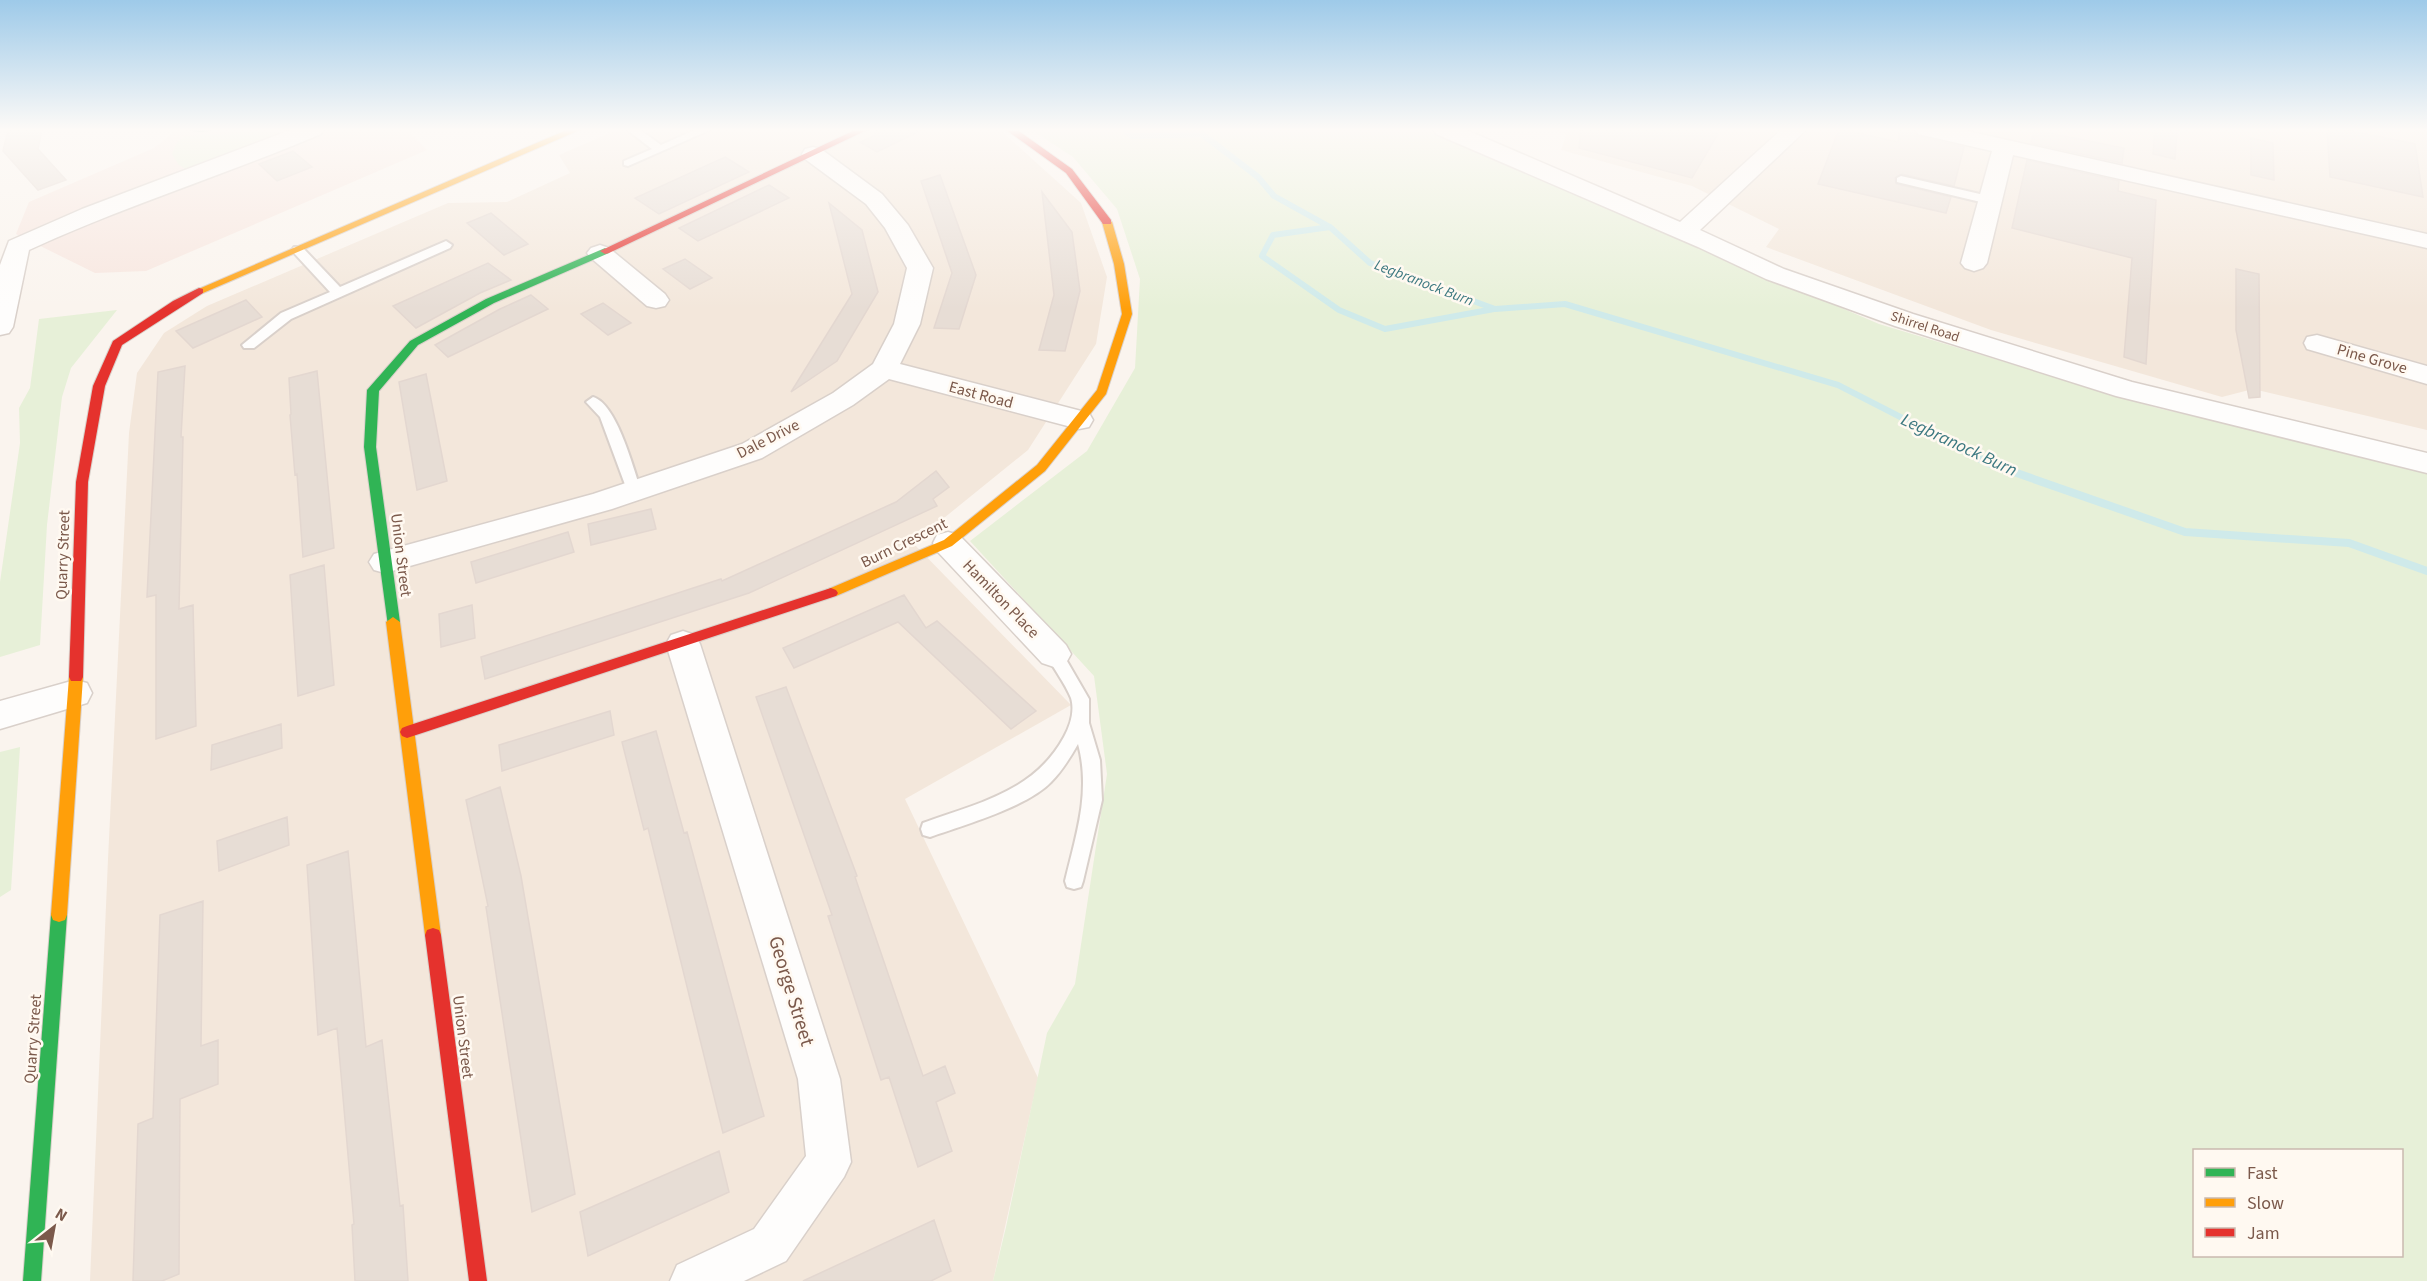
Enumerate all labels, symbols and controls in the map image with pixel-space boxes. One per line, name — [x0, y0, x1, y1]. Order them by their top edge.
water label: Legbranock Burn — [1371, 254, 1477, 312]
street label: Shirrel Road — [1888, 306, 1962, 348]
street label: Pine Grove — [2334, 338, 2410, 380]
street label: East Road — [946, 376, 1016, 414]
water label: Legbranock Burn — [1897, 407, 2021, 483]
street label: Dale Drive — [733, 414, 803, 464]
street label: Quarry Street — [50, 509, 76, 600]
street label: Union Street — [385, 512, 417, 598]
street label: Burn Crescent — [857, 512, 952, 573]
street label: Hamilton Place — [958, 555, 1044, 643]
street label: George Street — [761, 933, 821, 1050]
street label: Quarry Street — [19, 993, 47, 1084]
street label: Union Street — [447, 994, 479, 1080]
legend — [2193, 1149, 2403, 1257]
text: Fast — [2247, 1161, 2278, 1186]
text: Slow — [2247, 1191, 2284, 1216]
north arrow — [24, 1197, 84, 1257]
text: N — [51, 1203, 71, 1227]
text: Jam — [2247, 1221, 2280, 1246]

